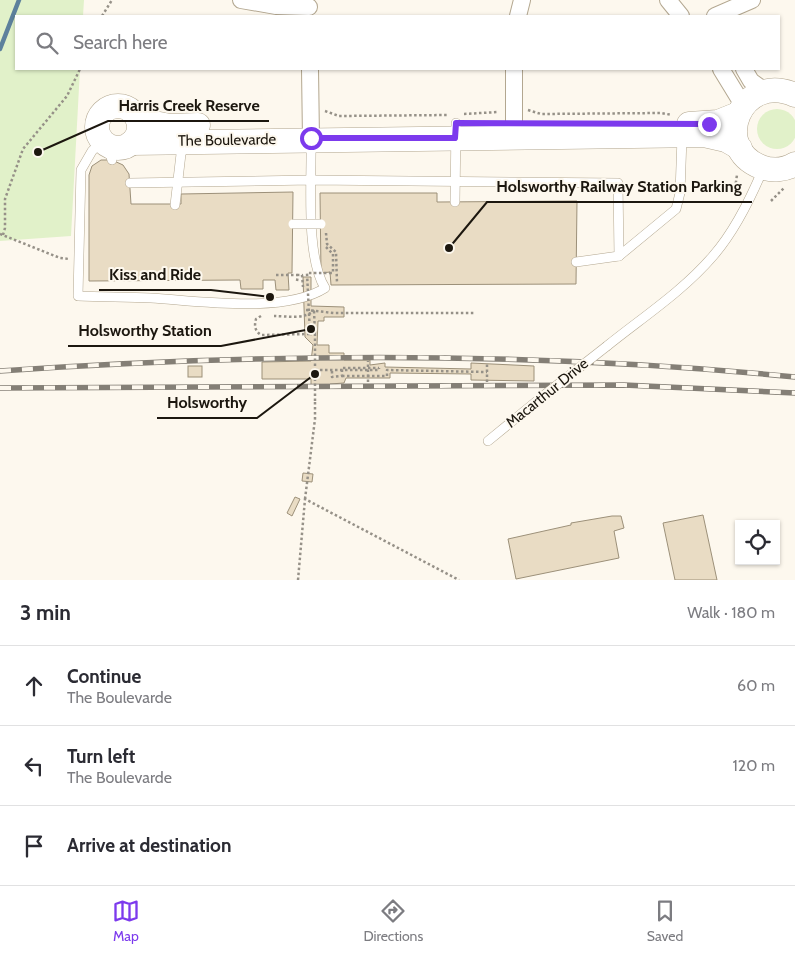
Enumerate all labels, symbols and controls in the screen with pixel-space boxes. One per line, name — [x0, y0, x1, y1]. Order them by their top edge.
search box — [15, 15, 780, 70]
icon: search — [33, 29, 61, 57]
text: Search here — [73, 31, 167, 54]
callout: Harris Creek Reserve — [108, 90, 269, 121]
text: Harris Creek Reserve — [118, 96, 260, 115]
route end — [698, 113, 721, 136]
route start — [300, 127, 323, 150]
street label: The Boulevarde — [178, 130, 277, 150]
callout: Holsworthy Railway Station Parking — [487, 171, 752, 202]
text: Holsworthy Railway Station Parking — [496, 177, 742, 196]
callout: Kiss and Ride — [99, 259, 211, 290]
text: Kiss and Ride — [109, 265, 201, 284]
callout: Holsworthy Station — [68, 315, 221, 346]
text: Holsworthy Station — [78, 321, 212, 340]
street label: Macarthur Drive — [502, 354, 592, 432]
callout: Holsworthy — [157, 387, 257, 418]
text: Holsworthy — [167, 393, 247, 412]
map controls — [735, 520, 780, 565]
button: locate — [735, 520, 780, 565]
text: 3 min — [20, 600, 71, 625]
text: Walk · 180 m — [687, 603, 775, 622]
text: Continue — [67, 665, 141, 688]
icon: ahead — [20, 672, 48, 700]
text: 60 m — [737, 676, 775, 695]
text: The Boulevarde — [67, 688, 172, 707]
text: Turn left — [67, 745, 135, 768]
icon: left — [20, 752, 48, 780]
text: 120 m — [733, 756, 775, 775]
text: The Boulevarde — [67, 768, 172, 787]
icon: arrive — [20, 832, 48, 860]
text: Arrive at destination — [67, 834, 231, 857]
tab: Map — [112, 897, 140, 945]
tab: Directions — [363, 897, 423, 945]
tab: Saved — [647, 897, 683, 945]

